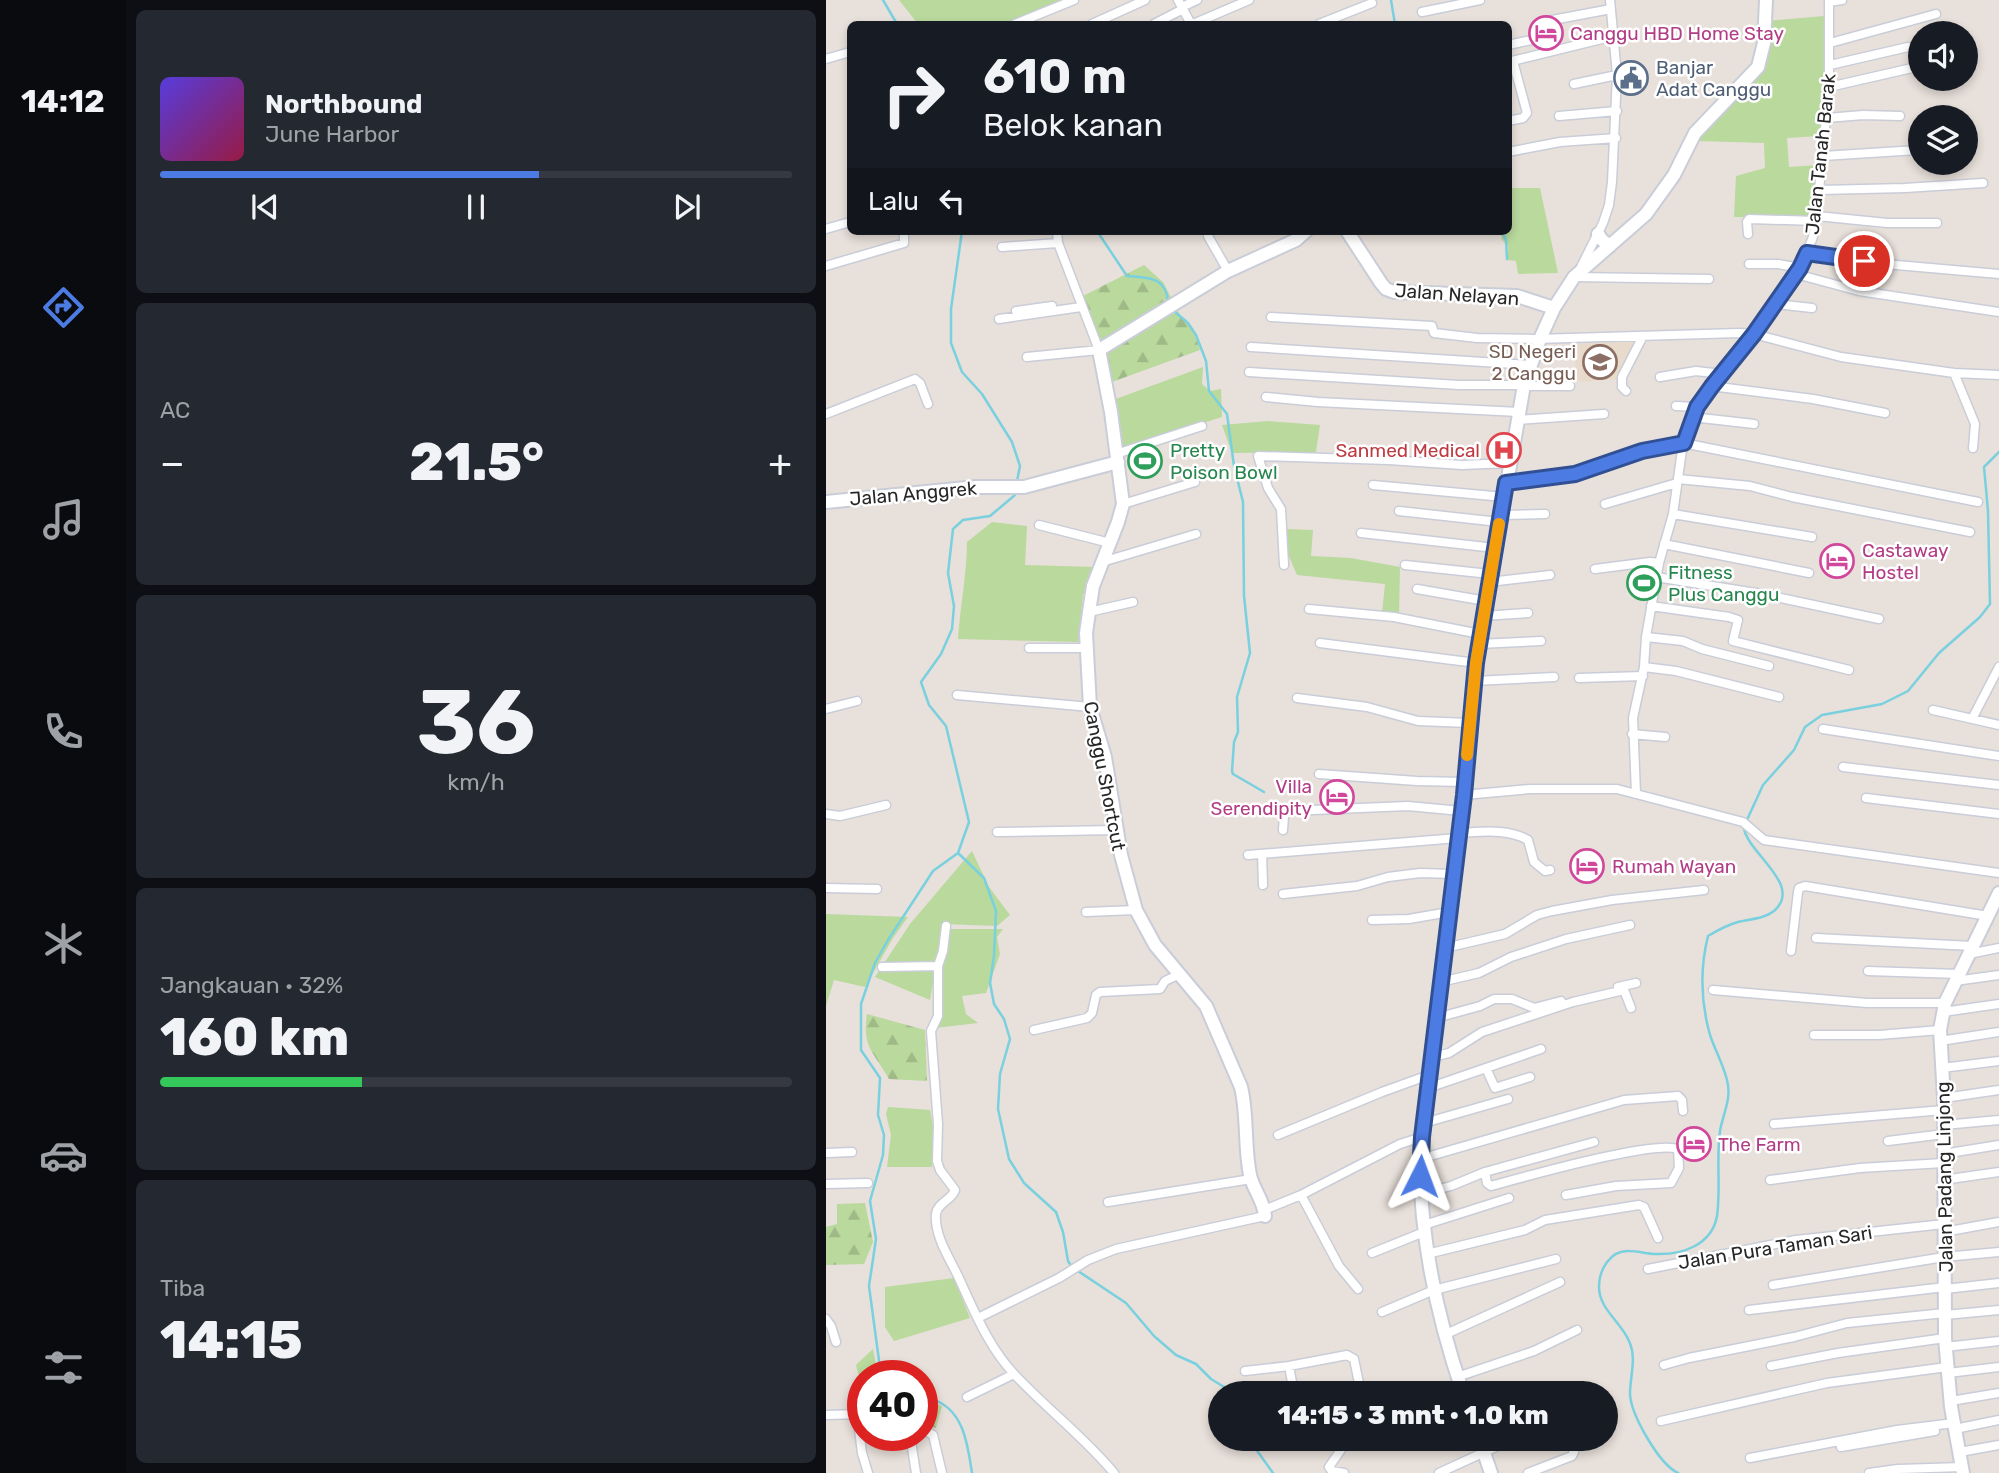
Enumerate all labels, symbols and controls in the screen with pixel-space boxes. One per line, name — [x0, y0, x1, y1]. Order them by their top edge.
hotel icon: Canggu HBD Home Stay — [1527, 14, 1565, 52]
map controls — [1908, 21, 1978, 175]
button: sound — [1908, 21, 1978, 91]
place label: Canggu HBD Home Stay — [1570, 22, 1784, 45]
text: 610 m — [983, 47, 1127, 105]
icon: right — [868, 49, 959, 140]
place label: Banjar Adat Canggu — [1656, 56, 1771, 101]
public building icon: Banjar Adat Canggu — [1612, 59, 1650, 97]
street label: Jalan Tanah Barak — [1801, 72, 1840, 236]
text: 14:12 — [21, 82, 105, 120]
text: Northbound — [265, 89, 423, 120]
button: layers — [1908, 105, 1978, 175]
text: Belok kanan — [983, 106, 1163, 144]
text: June Harbor — [265, 120, 399, 148]
icon: left — [933, 182, 971, 220]
text: Lalu — [868, 186, 919, 217]
icon: previous — [246, 188, 284, 226]
icon: pause — [457, 188, 495, 226]
icon: next — [668, 188, 706, 226]
pin — [1834, 231, 1894, 291]
icon: arrive — [1845, 242, 1883, 280]
street label: Jalan Nelayan — [1394, 279, 1520, 310]
icon: directions — [39, 283, 88, 332]
place label: SD Negeri 2 Canggu — [1489, 340, 1576, 385]
school or university icon: SD Negeri 2 Canggu — [1581, 343, 1619, 381]
text: AC — [160, 396, 190, 424]
text: 21.5° — [409, 431, 544, 493]
hospital icon: Sanmed Medical — [1485, 431, 1523, 469]
place label: Pretty Poison Bowl — [1170, 439, 1278, 484]
place label: Sanmed Medical — [1335, 439, 1480, 462]
text: − — [160, 440, 185, 486]
text: + — [768, 440, 792, 486]
sports icon: Pretty Poison Bowl — [1126, 442, 1164, 480]
street label: Jalan Anggrek — [848, 476, 978, 511]
icon: music — [39, 495, 88, 544]
place label: Castaway Hostel — [1862, 539, 1948, 584]
hotel icon: Castaway Hostel — [1818, 542, 1856, 580]
place label: Fitness Plus Canggu — [1668, 561, 1779, 606]
sports icon: Fitness Plus Canggu — [1625, 564, 1663, 602]
text: 36 — [416, 668, 536, 776]
street label: Canggu Shortcut — [1079, 699, 1130, 853]
icon: phone — [39, 707, 88, 756]
text: km/h — [447, 768, 505, 796]
place label: Villa Serendipity — [1211, 775, 1312, 820]
hotel icon: Villa Serendipity — [1318, 778, 1356, 816]
hotel icon: Rumah Wayan — [1568, 847, 1606, 885]
place label: Rumah Wayan — [1612, 855, 1736, 878]
icon: climate — [39, 919, 88, 968]
text: Jangkauan · 32% — [160, 971, 343, 999]
text: 160 km — [160, 1006, 349, 1068]
street label: Jalan Padang Linjong — [1931, 1081, 1958, 1273]
hotel icon: The Farm — [1675, 1125, 1713, 1163]
icon: car — [39, 1131, 88, 1180]
place label: The Farm — [1718, 1133, 1801, 1156]
position arrow — [1383, 1139, 1457, 1213]
street label: Jalan Pura Taman Sari — [1676, 1221, 1874, 1274]
text: Tiba — [160, 1274, 205, 1302]
text: 14:15 — [160, 1309, 302, 1371]
icon: filters — [39, 1343, 88, 1392]
speed limit sign: 40 — [847, 1360, 938, 1451]
text: 14:15 · 3 mnt · 1.0 km — [1277, 1400, 1549, 1431]

